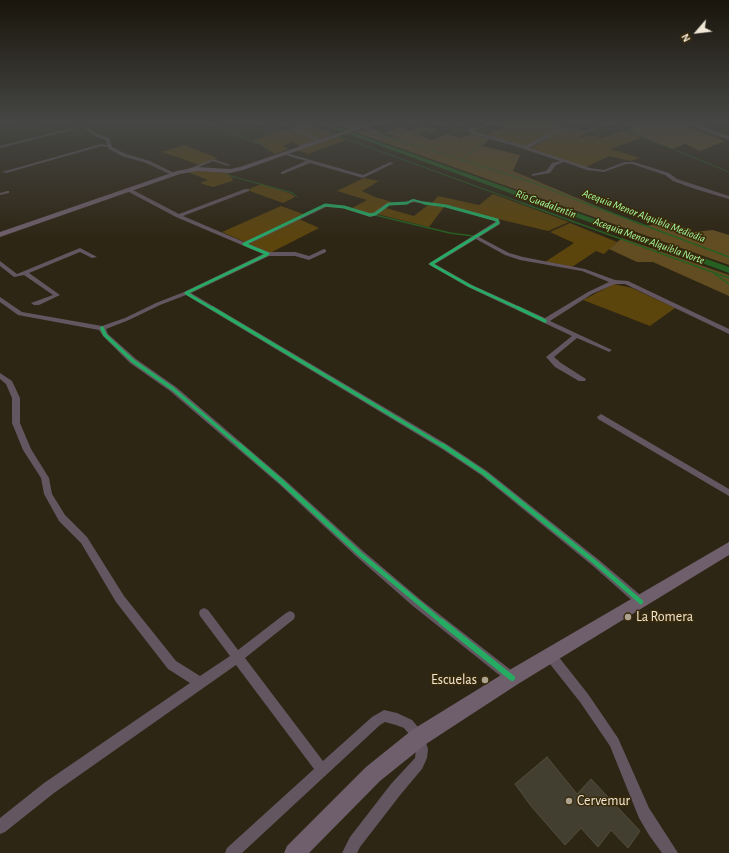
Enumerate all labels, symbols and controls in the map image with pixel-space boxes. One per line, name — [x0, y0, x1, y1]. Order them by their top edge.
north arrow — [677, 12, 717, 52]
text: N — [679, 32, 693, 44]
water label: Acequia Menor Alquibla Mediodía — [581, 186, 707, 246]
water label: Río Guadalentín — [514, 187, 578, 221]
water label: Acequia Menor Alquibla Norte — [592, 215, 706, 267]
place label: La Romera — [636, 609, 693, 625]
marker: La Romera — [623, 612, 633, 622]
place label: Escuelas — [431, 672, 477, 688]
marker: Escuelas — [480, 675, 490, 685]
place label: Cervemur — [577, 793, 630, 809]
marker: Cervemur — [564, 796, 574, 806]

